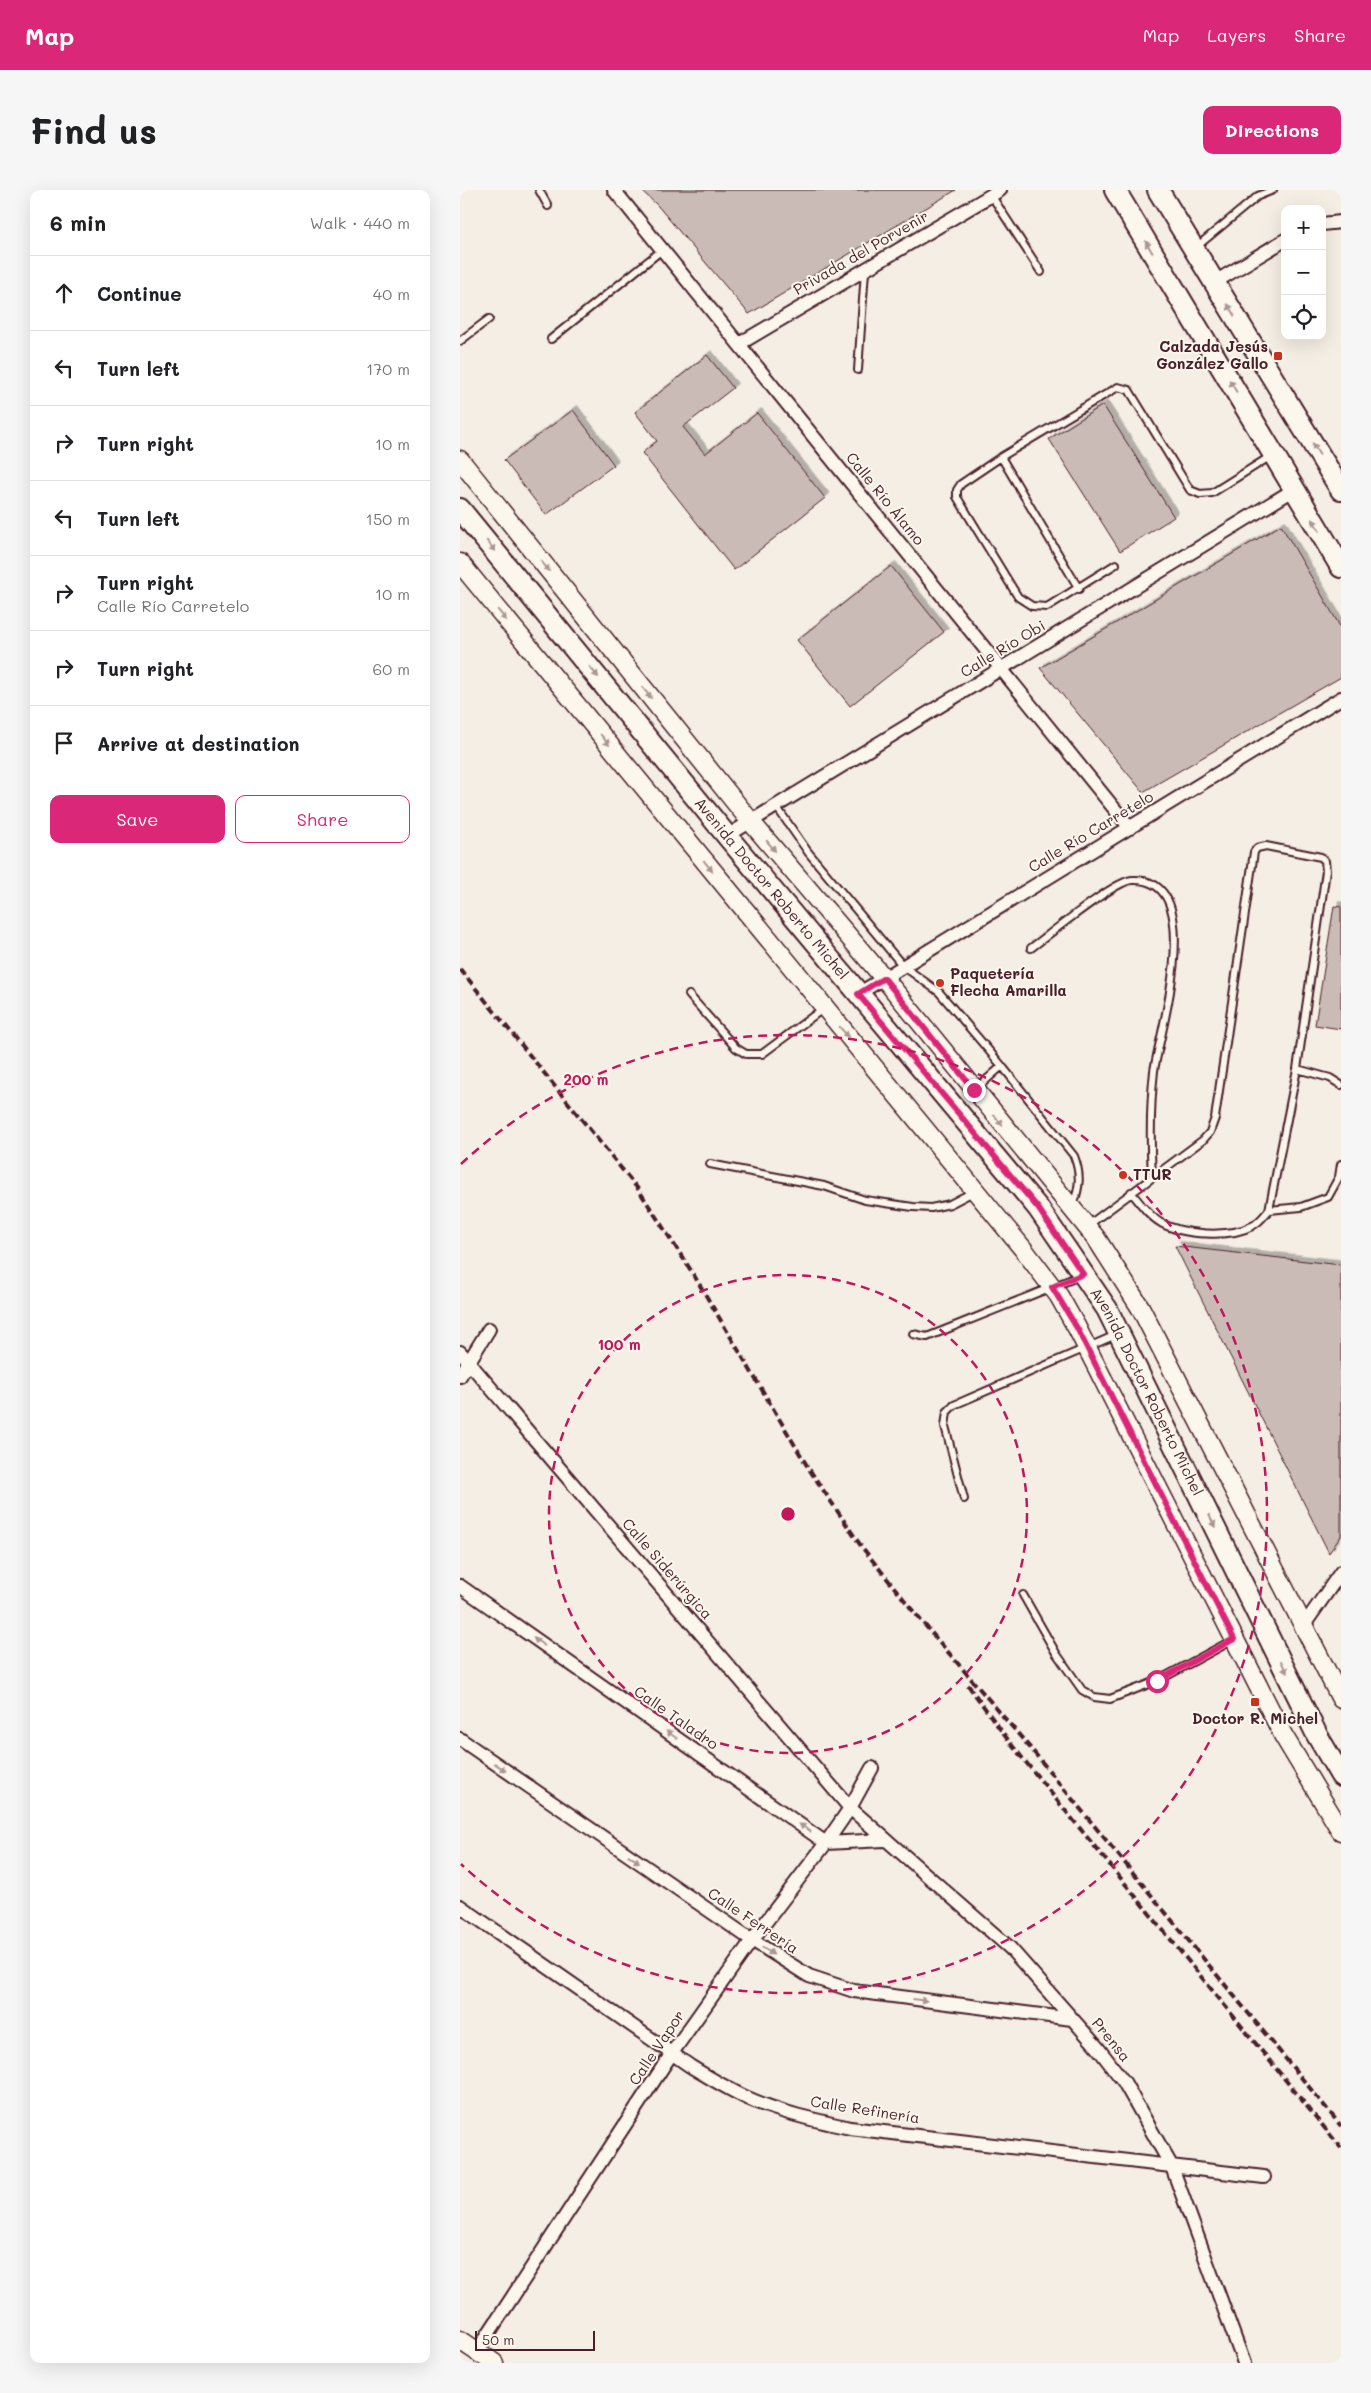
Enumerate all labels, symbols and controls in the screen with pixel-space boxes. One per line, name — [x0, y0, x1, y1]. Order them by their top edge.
text: Map — [25, 20, 74, 51]
text: Map — [1143, 23, 1179, 47]
text: Layers — [1207, 23, 1266, 47]
text: Share — [1294, 23, 1346, 47]
button: Directions — [1203, 106, 1341, 154]
text: Find us — [30, 107, 157, 153]
street label: Privada del Porvenir — [789, 205, 932, 299]
map controls — [1281, 205, 1326, 340]
button: + — [1281, 205, 1326, 250]
text: 6 min — [50, 209, 106, 236]
text: Walk · 440 m — [310, 212, 410, 233]
one-way arrow — [1144, 240, 1153, 253]
button: − — [1281, 250, 1326, 295]
icon: ahead — [50, 279, 78, 307]
text: Continue — [97, 281, 182, 306]
text: 40 m — [373, 283, 410, 304]
button: locate — [1281, 295, 1326, 340]
one-way arrow — [1227, 303, 1236, 316]
place label: Calzada Jesús González Gallo — [1156, 336, 1268, 373]
marker: Calzada Jesús González Gallo — [1272, 350, 1284, 362]
icon: left — [50, 354, 78, 382]
text: Turn left — [97, 356, 180, 381]
text: 170 m — [366, 358, 410, 379]
one-way arrow — [1228, 379, 1237, 392]
icon: right — [50, 429, 78, 457]
text: Turn right — [97, 431, 194, 456]
text: 10 m — [375, 433, 410, 454]
one-way arrow — [1311, 442, 1320, 455]
street label: Calle Río Álamo — [842, 448, 929, 549]
icon: left — [50, 504, 78, 532]
text: Turn left — [97, 506, 180, 531]
text: 150 m — [366, 508, 410, 529]
one-way arrow — [1312, 519, 1321, 532]
one-way arrow — [485, 540, 496, 553]
one-way arrow — [540, 559, 551, 572]
text: Turn right — [97, 570, 194, 595]
icon: right — [50, 579, 78, 607]
text: 10 m — [375, 583, 410, 604]
text: Calle Río Carretelo — [97, 595, 249, 616]
one-way arrow — [496, 608, 508, 620]
street label: Calle Río Obi — [956, 615, 1049, 681]
icon: right — [50, 654, 78, 682]
text: Turn right — [97, 656, 194, 681]
text: 60 m — [373, 658, 410, 679]
one-way arrow — [588, 666, 599, 679]
one-way arrow — [642, 686, 652, 700]
icon: arrive — [50, 729, 78, 757]
text: Arrive at destination — [97, 731, 300, 756]
one-way arrow — [600, 733, 611, 746]
street label: Calle Río Carretelo — [1024, 786, 1157, 876]
street label: Avenida Doctor Roberto Michel — [691, 793, 854, 983]
button: Save — [50, 795, 225, 843]
button: Share — [235, 795, 410, 843]
one-way arrow — [766, 840, 777, 853]
one-way arrow — [703, 859, 714, 872]
place label: Paquetería Flecha Amarilla — [950, 963, 1067, 1000]
marker: Paquetería Flecha Amarilla — [934, 977, 946, 989]
one-way arrow — [839, 1025, 850, 1038]
text: 200 m — [564, 1069, 609, 1089]
route end — [963, 1079, 986, 1102]
one-way arrow — [993, 1113, 1004, 1126]
place label: TTUR — [1133, 1164, 1172, 1184]
marker: TTUR — [1117, 1169, 1129, 1181]
street label: Avenida Doctor Roberto Michel — [1086, 1283, 1208, 1499]
text: 100 m — [597, 1334, 641, 1354]
centre of rings — [779, 1505, 797, 1523]
street label: Calle Siderúrgica — [618, 1513, 717, 1623]
one-way arrow — [1208, 1514, 1216, 1528]
one-way arrow — [533, 1637, 546, 1647]
one-way arrow — [1280, 1660, 1288, 1674]
route start — [1146, 1670, 1169, 1693]
street label: Calle Taladro — [631, 1681, 723, 1754]
marker: Doctor R. Michel — [1249, 1696, 1261, 1708]
place label: Doctor R. Michel — [1192, 1708, 1318, 1728]
one-way arrow — [666, 1730, 679, 1740]
one-way arrow — [493, 1762, 507, 1772]
one-way arrow — [799, 1823, 812, 1833]
one-way arrow — [627, 1854, 641, 1864]
street label: Calle Ferrería — [704, 1882, 803, 1958]
one-way arrow — [761, 1946, 775, 1956]
one-way arrow — [913, 1996, 929, 2004]
street label: Calle Vapor — [624, 2006, 689, 2089]
street label: Prensa — [1088, 2013, 1136, 2065]
street label: Calle Refinería — [809, 2091, 921, 2128]
scale bar — [475, 2328, 595, 2351]
text: 50 m — [482, 2330, 514, 2349]

